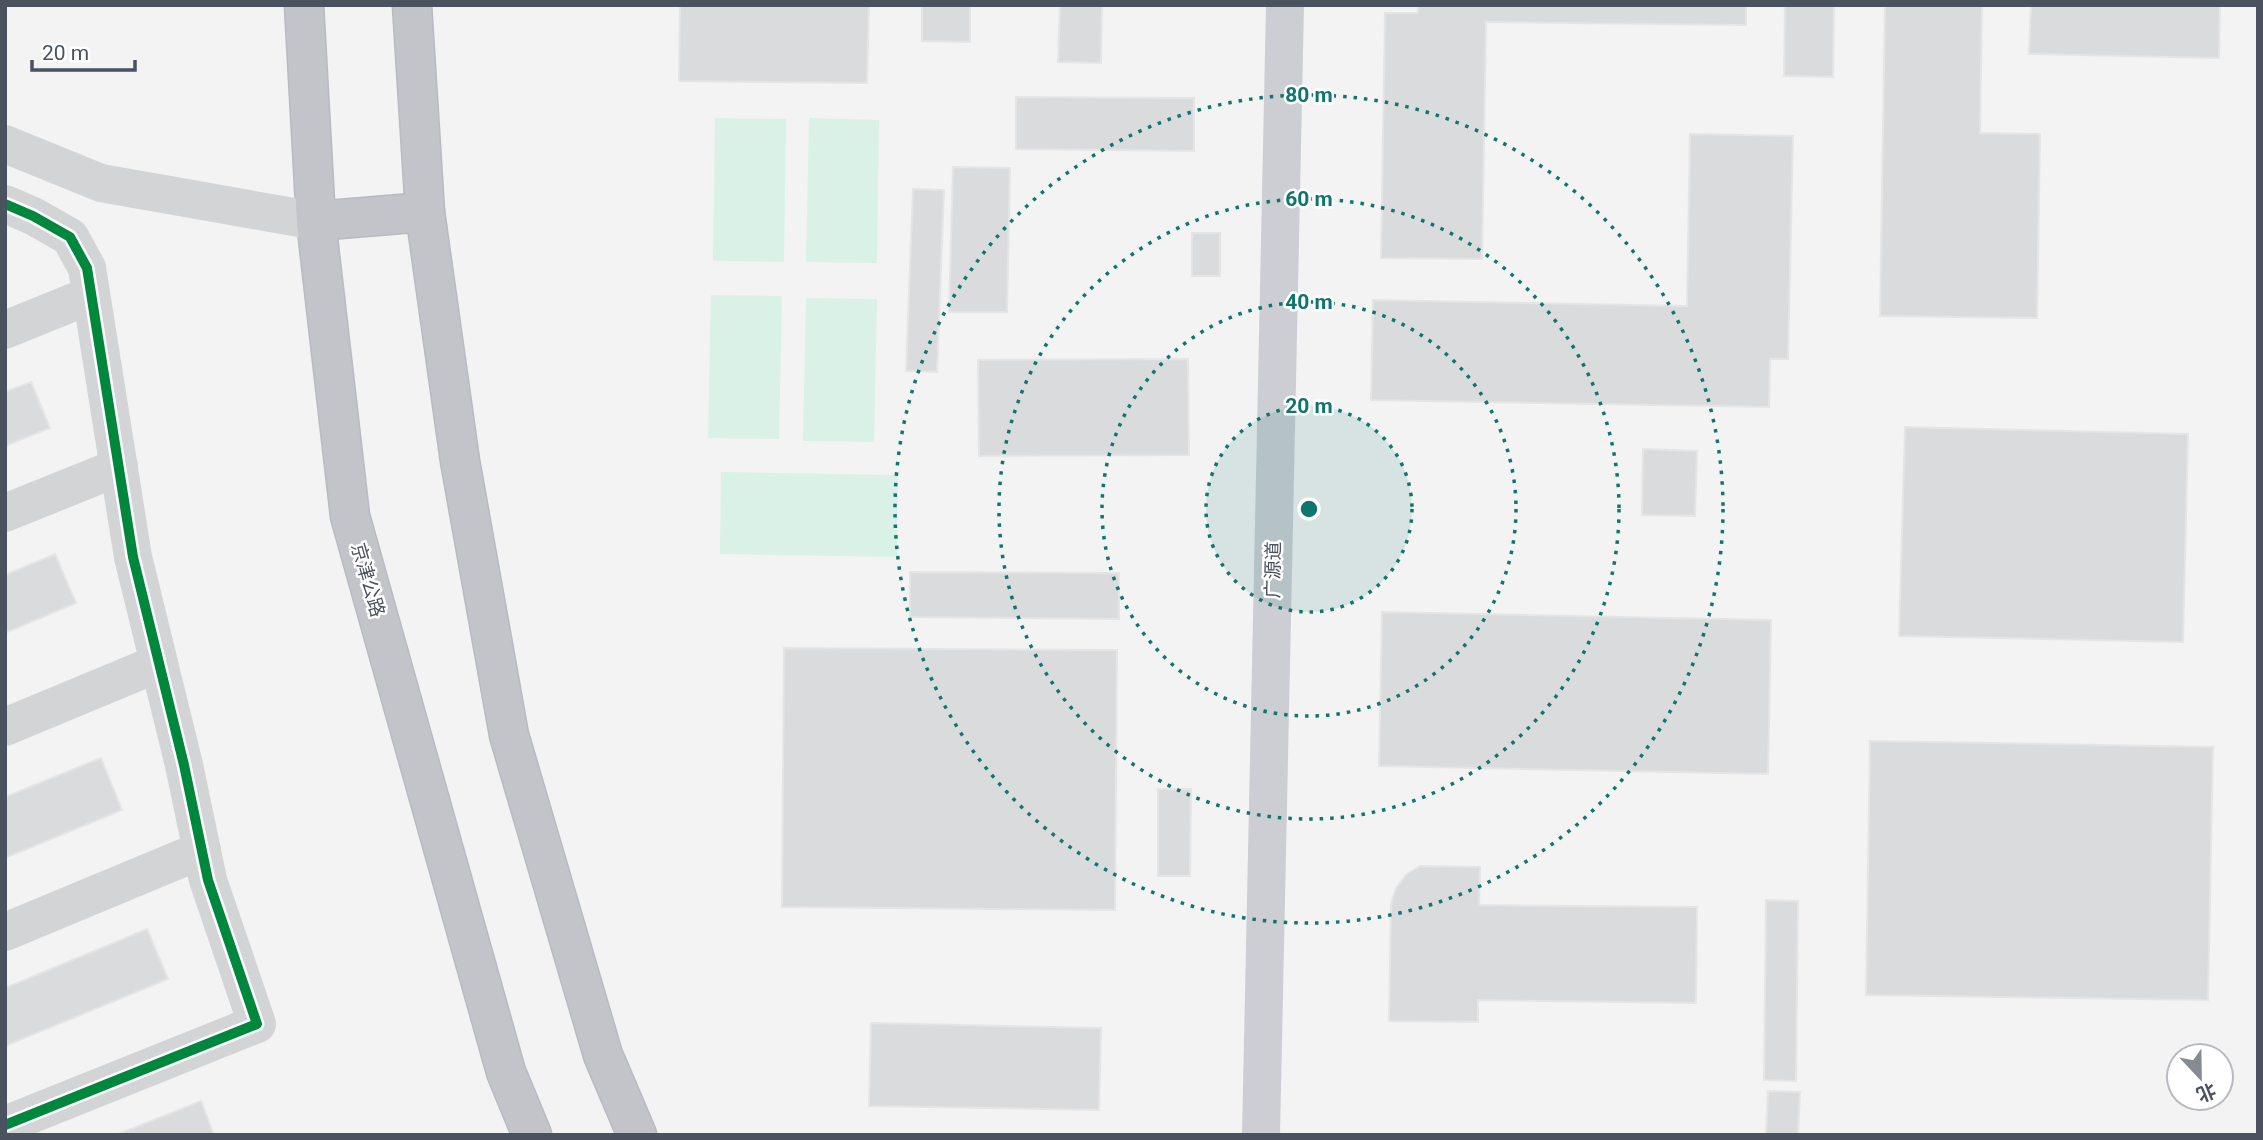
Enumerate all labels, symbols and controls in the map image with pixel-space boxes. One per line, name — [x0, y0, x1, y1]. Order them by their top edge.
scale bar — [32, 28, 135, 72]
text: 20 m — [42, 41, 89, 65]
text: 80 m — [1285, 83, 1333, 107]
text: 60 m — [1285, 187, 1333, 211]
text: 40 m — [1285, 290, 1333, 314]
text: 20 m — [1285, 394, 1333, 418]
centre of rings — [1297, 497, 1321, 521]
street label: 京津公路 — [346, 540, 390, 620]
street label: 广源道 — [1261, 541, 1285, 599]
north arrow — [2165, 1042, 2235, 1112]
text: 北 — [2193, 1078, 2219, 1107]

